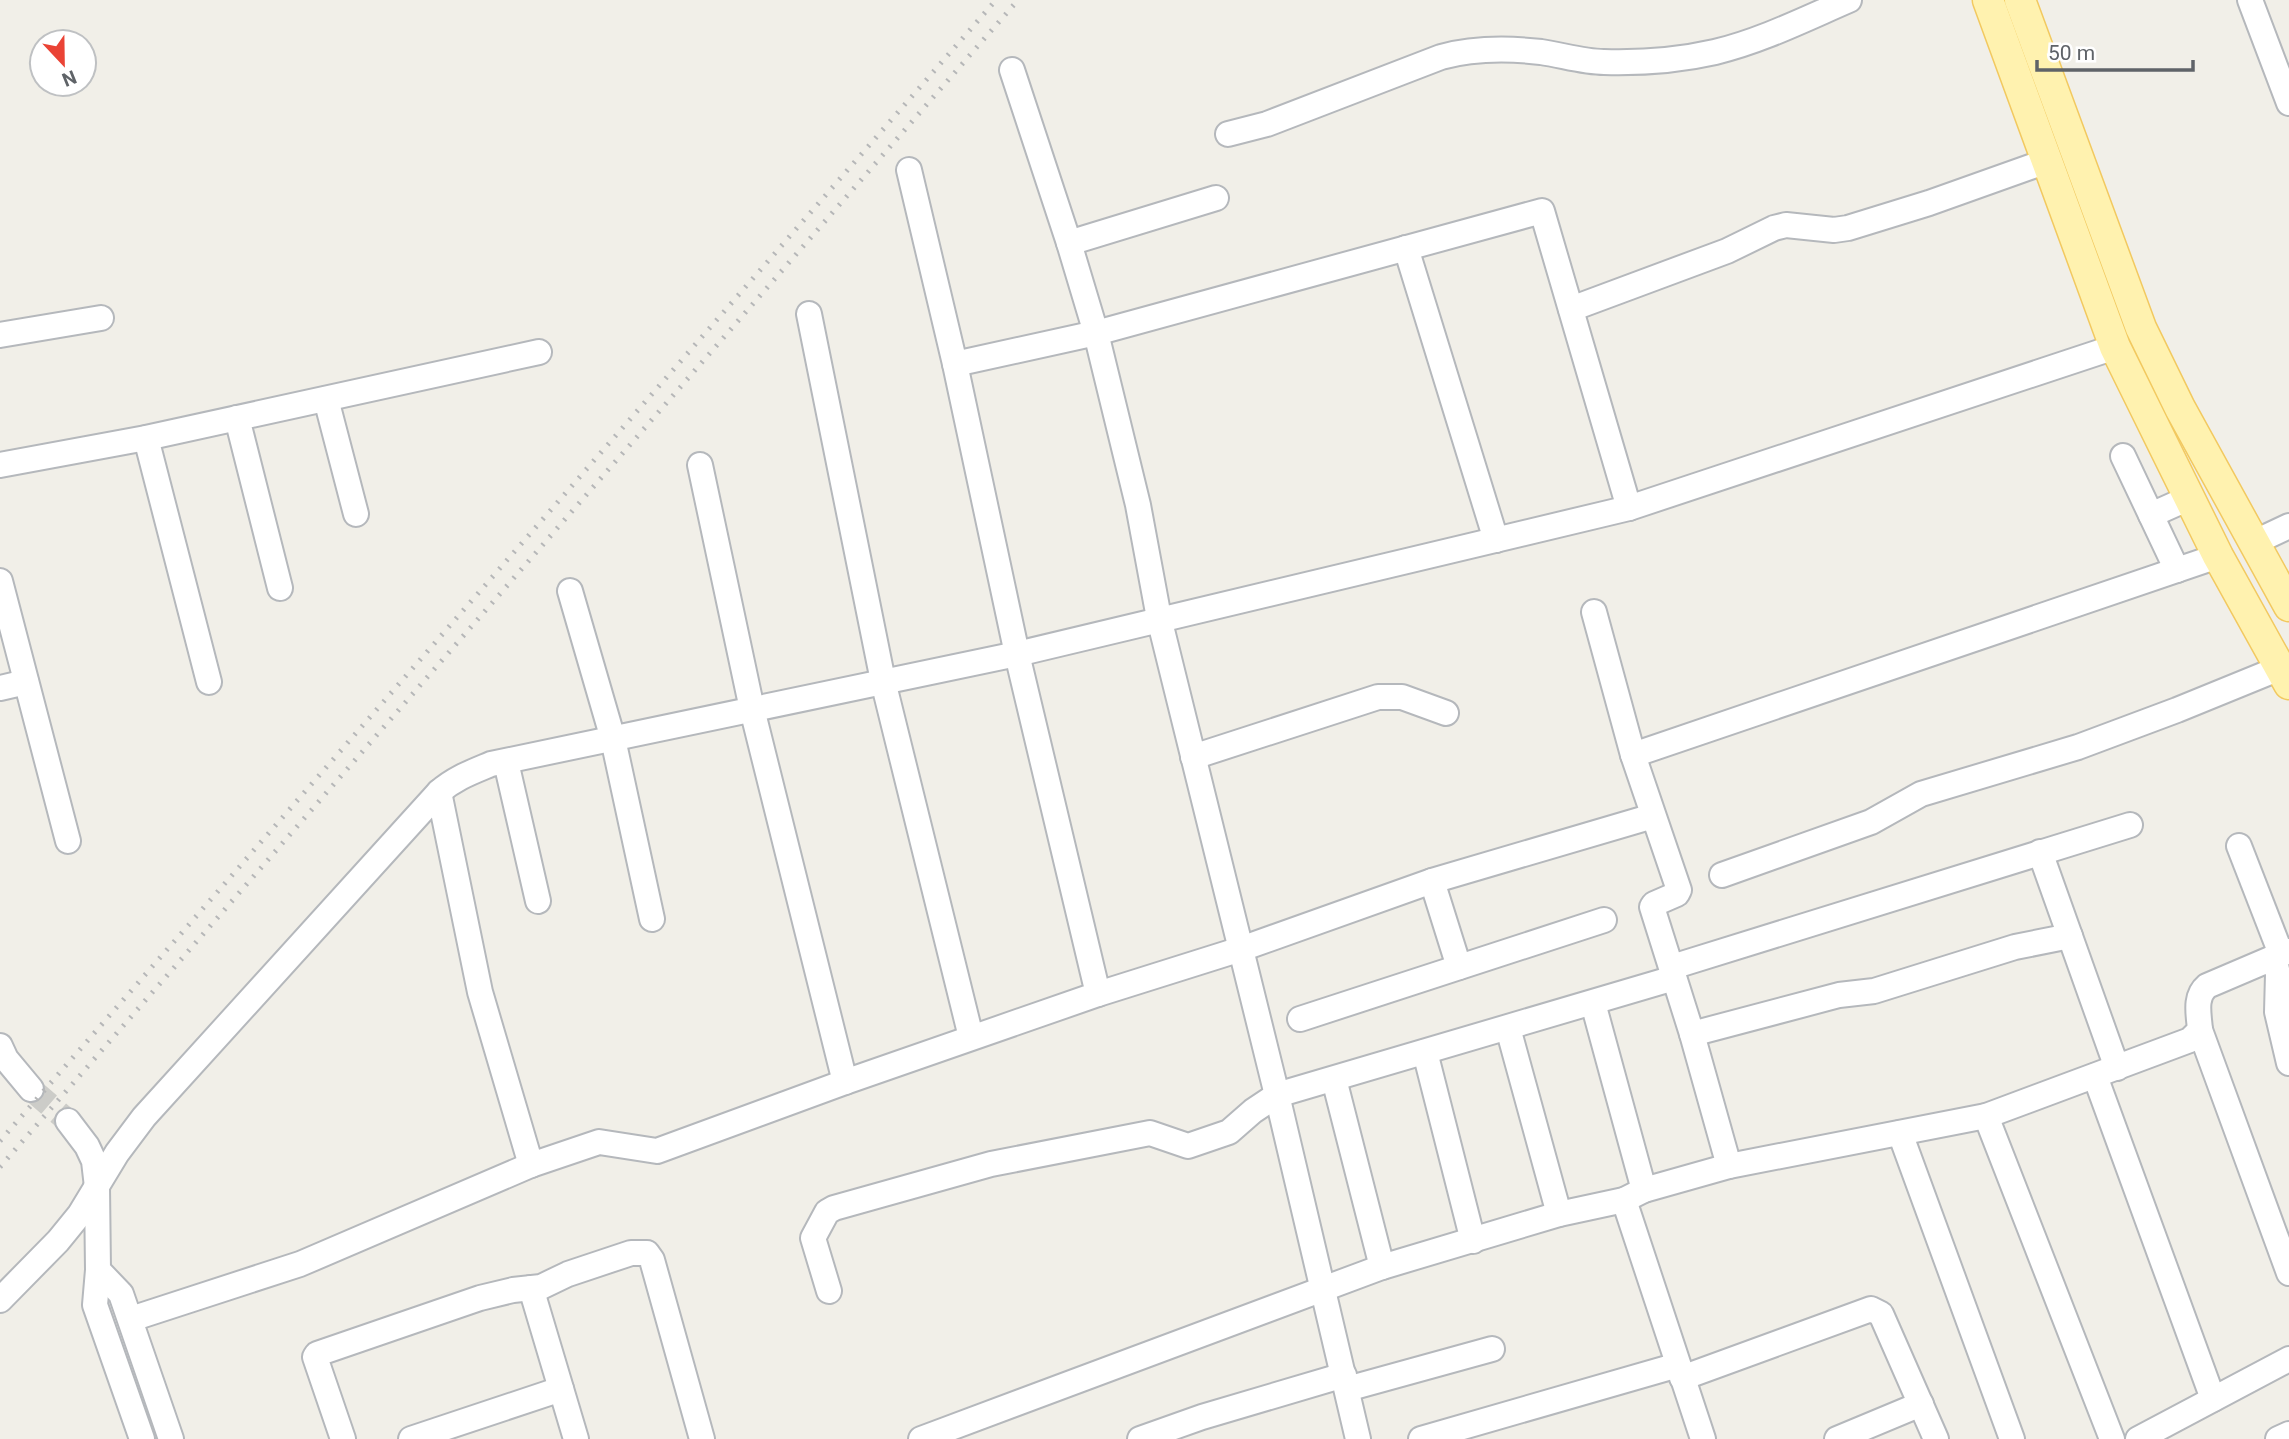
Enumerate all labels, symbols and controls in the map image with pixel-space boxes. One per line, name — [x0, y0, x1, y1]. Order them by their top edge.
north arrow — [28, 28, 98, 98]
scale bar — [2037, 28, 2193, 72]
text: 50 m — [2048, 41, 2095, 65]
text: N — [59, 65, 80, 91]

